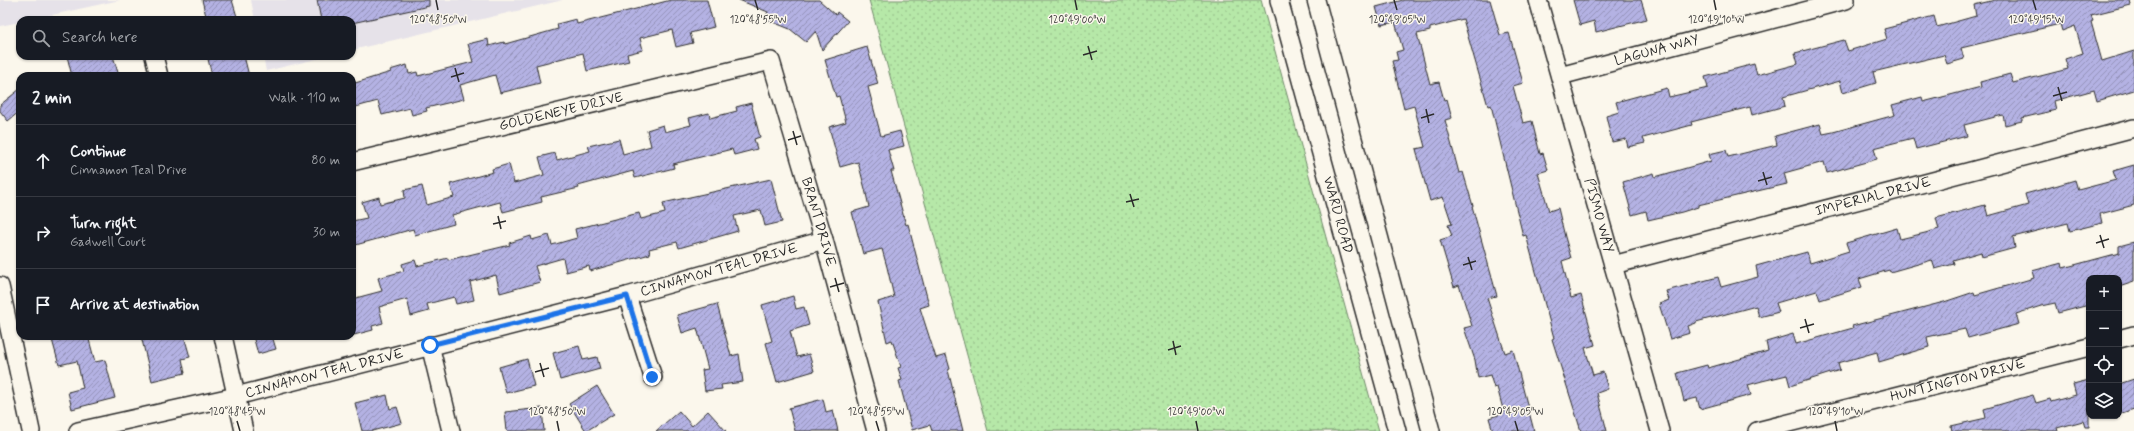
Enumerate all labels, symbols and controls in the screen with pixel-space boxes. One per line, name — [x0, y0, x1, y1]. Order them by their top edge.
text: 120°48'50"W — [410, 13, 467, 27]
text: 120°48'55"W — [730, 13, 786, 27]
text: 120°49'00"W — [1048, 13, 1106, 27]
text: 120°49'05"W — [1369, 13, 1425, 27]
text: 120°49'10"W — [1688, 13, 1744, 27]
text: 120°49'15"W — [2008, 13, 2064, 27]
search box — [16, 16, 356, 60]
icon: search — [30, 27, 52, 49]
text: Search here — [62, 28, 138, 48]
street label: LAGUNA WAY — [1612, 30, 1701, 70]
text: 2 min — [32, 87, 72, 109]
street label: GOLDENEYE DRIVE — [497, 88, 625, 135]
text: Walk · 110 m — [269, 90, 340, 107]
text: Continue — [70, 142, 126, 162]
icon: ahead — [32, 150, 54, 172]
text: 80 m — [311, 152, 340, 169]
text: Cinnamon Teal Drive — [70, 162, 187, 179]
street label: IMPERIAL DRIVE — [1813, 173, 1933, 220]
street label: WARD ROAD — [1319, 174, 1357, 256]
street label: BRANT DRIVE — [797, 175, 840, 269]
street label: PISMO WAY — [1580, 176, 1618, 255]
text: Turn right — [70, 214, 137, 234]
icon: right — [32, 222, 54, 244]
text: 30 m — [313, 224, 340, 241]
text: Gadwell Court — [70, 234, 146, 251]
street label: CINNAMON TEAL DRIVE — [638, 239, 800, 301]
map controls — [2086, 275, 2122, 419]
button: + — [2086, 275, 2122, 311]
icon: arrive — [32, 294, 54, 316]
text: Arrive at destination — [70, 295, 199, 315]
button: − — [2086, 311, 2122, 347]
route start — [421, 336, 439, 354]
street label: CINNAMON TEAL DRIVE — [243, 345, 405, 402]
button: locate — [2086, 347, 2122, 383]
street label: HUNTINGTON DRIVE — [1888, 354, 2027, 406]
route end — [643, 368, 661, 386]
button: layers — [2086, 383, 2122, 419]
text: 120°48'45"W — [209, 405, 265, 419]
text: 120°48'50"W — [529, 405, 586, 419]
text: 120°48'55"W — [848, 405, 904, 419]
text: 120°49'00"W — [1167, 405, 1225, 419]
text: 120°49'05"W — [1487, 405, 1543, 419]
text: 120°49'10"W — [1807, 405, 1863, 419]

